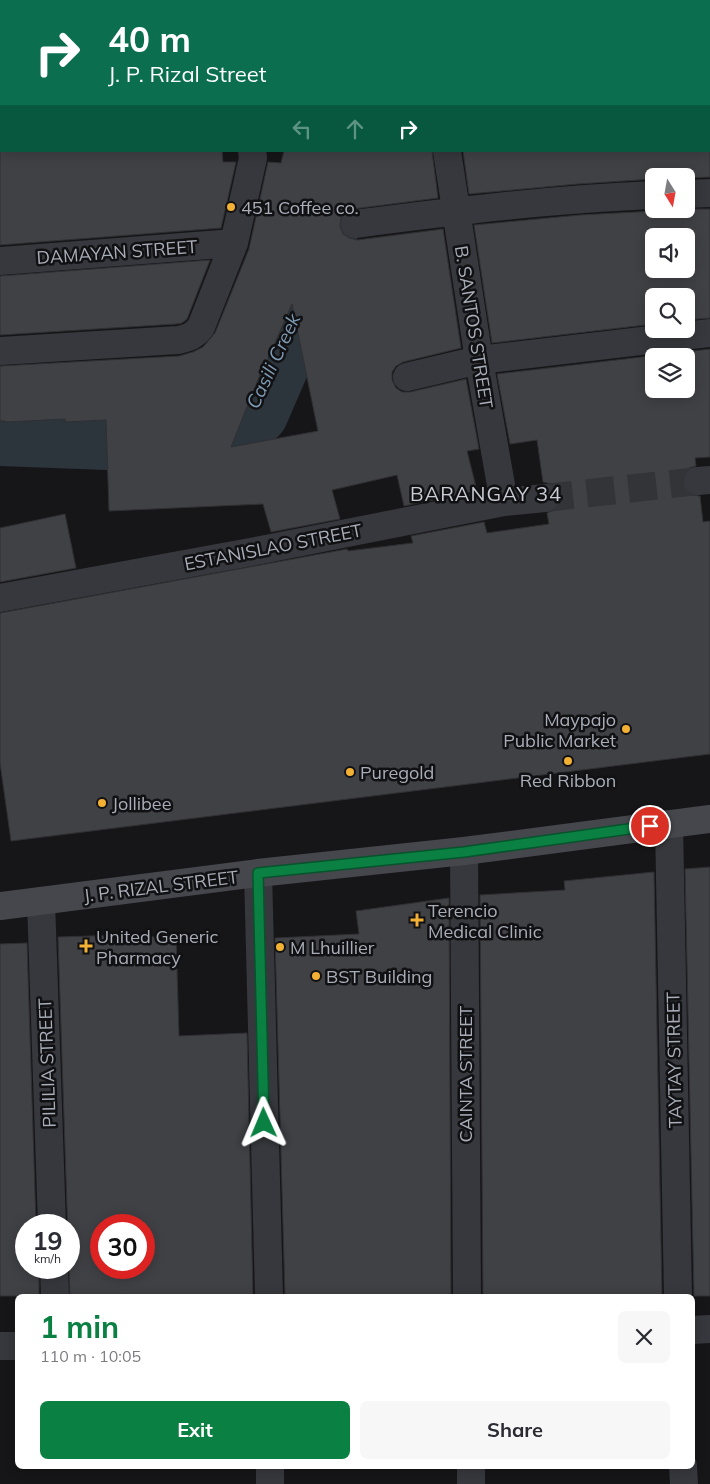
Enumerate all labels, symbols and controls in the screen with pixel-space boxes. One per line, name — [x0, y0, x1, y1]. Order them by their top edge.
text: 40 m — [108, 17, 191, 61]
icon: right — [25, 20, 90, 85]
text: J. P. Rizal Street — [108, 60, 266, 88]
icon: left — [288, 115, 316, 143]
icon: ahead — [341, 115, 369, 143]
icon: right — [394, 115, 422, 143]
north arrow — [645, 168, 695, 218]
map controls — [645, 168, 695, 398]
place label: 451 Coffee co. — [241, 196, 359, 219]
marker: 451 Coffee co. — [225, 201, 237, 213]
button: sound — [645, 228, 695, 278]
street label: DAMAYAN STREET — [36, 235, 198, 269]
street label: B. SANTOS STREET — [450, 244, 498, 410]
button: search — [645, 288, 695, 338]
water label: Casili Creek — [241, 308, 306, 412]
button: layers — [645, 348, 695, 398]
district label: BARANGAY 34 — [410, 481, 562, 506]
street label: ESTANISLAO STREET — [182, 518, 364, 576]
place label: Maypajo Public Market — [503, 708, 616, 752]
marker: Maypajo Public Market — [620, 723, 632, 735]
marker: Red Ribbon — [562, 755, 574, 767]
place label: Puregold — [360, 761, 434, 784]
marker: Puregold — [344, 766, 356, 778]
place label: Red Ribbon — [520, 769, 616, 792]
place label: Jollibee — [112, 792, 171, 815]
marker: Jollibee — [96, 797, 108, 809]
pin — [629, 805, 671, 847]
icon: arrive — [636, 812, 664, 840]
street label: J. P. RIZAL STREET — [82, 865, 240, 907]
place label: Terencio Medical Clinic — [428, 899, 542, 943]
marker: Terencio Medical Clinic — [410, 913, 424, 927]
place label: United Generic Pharmacy — [96, 925, 219, 969]
place label: M Lhuillier — [290, 936, 375, 959]
marker: United Generic Pharmacy — [80, 940, 92, 952]
marker: M Lhuillier — [274, 941, 286, 953]
place label: BST Building — [326, 965, 432, 988]
marker: BST Building — [310, 970, 322, 982]
street label: TAYTAY STREET — [661, 992, 687, 1128]
street label: PILILIA STREET — [33, 998, 61, 1128]
street label: CAINTA STREET — [454, 1005, 477, 1142]
position arrow — [237, 1096, 289, 1148]
speed limit sign: 30 — [90, 1214, 155, 1279]
text: 19 — [32, 1225, 63, 1256]
text: km/h — [34, 1251, 61, 1266]
text: 1 min — [40, 1308, 119, 1346]
button: close — [618, 1311, 670, 1363]
text: 110 m · 10:05 — [40, 1346, 141, 1366]
button: Exit — [40, 1401, 350, 1459]
button: Share — [360, 1401, 670, 1459]

